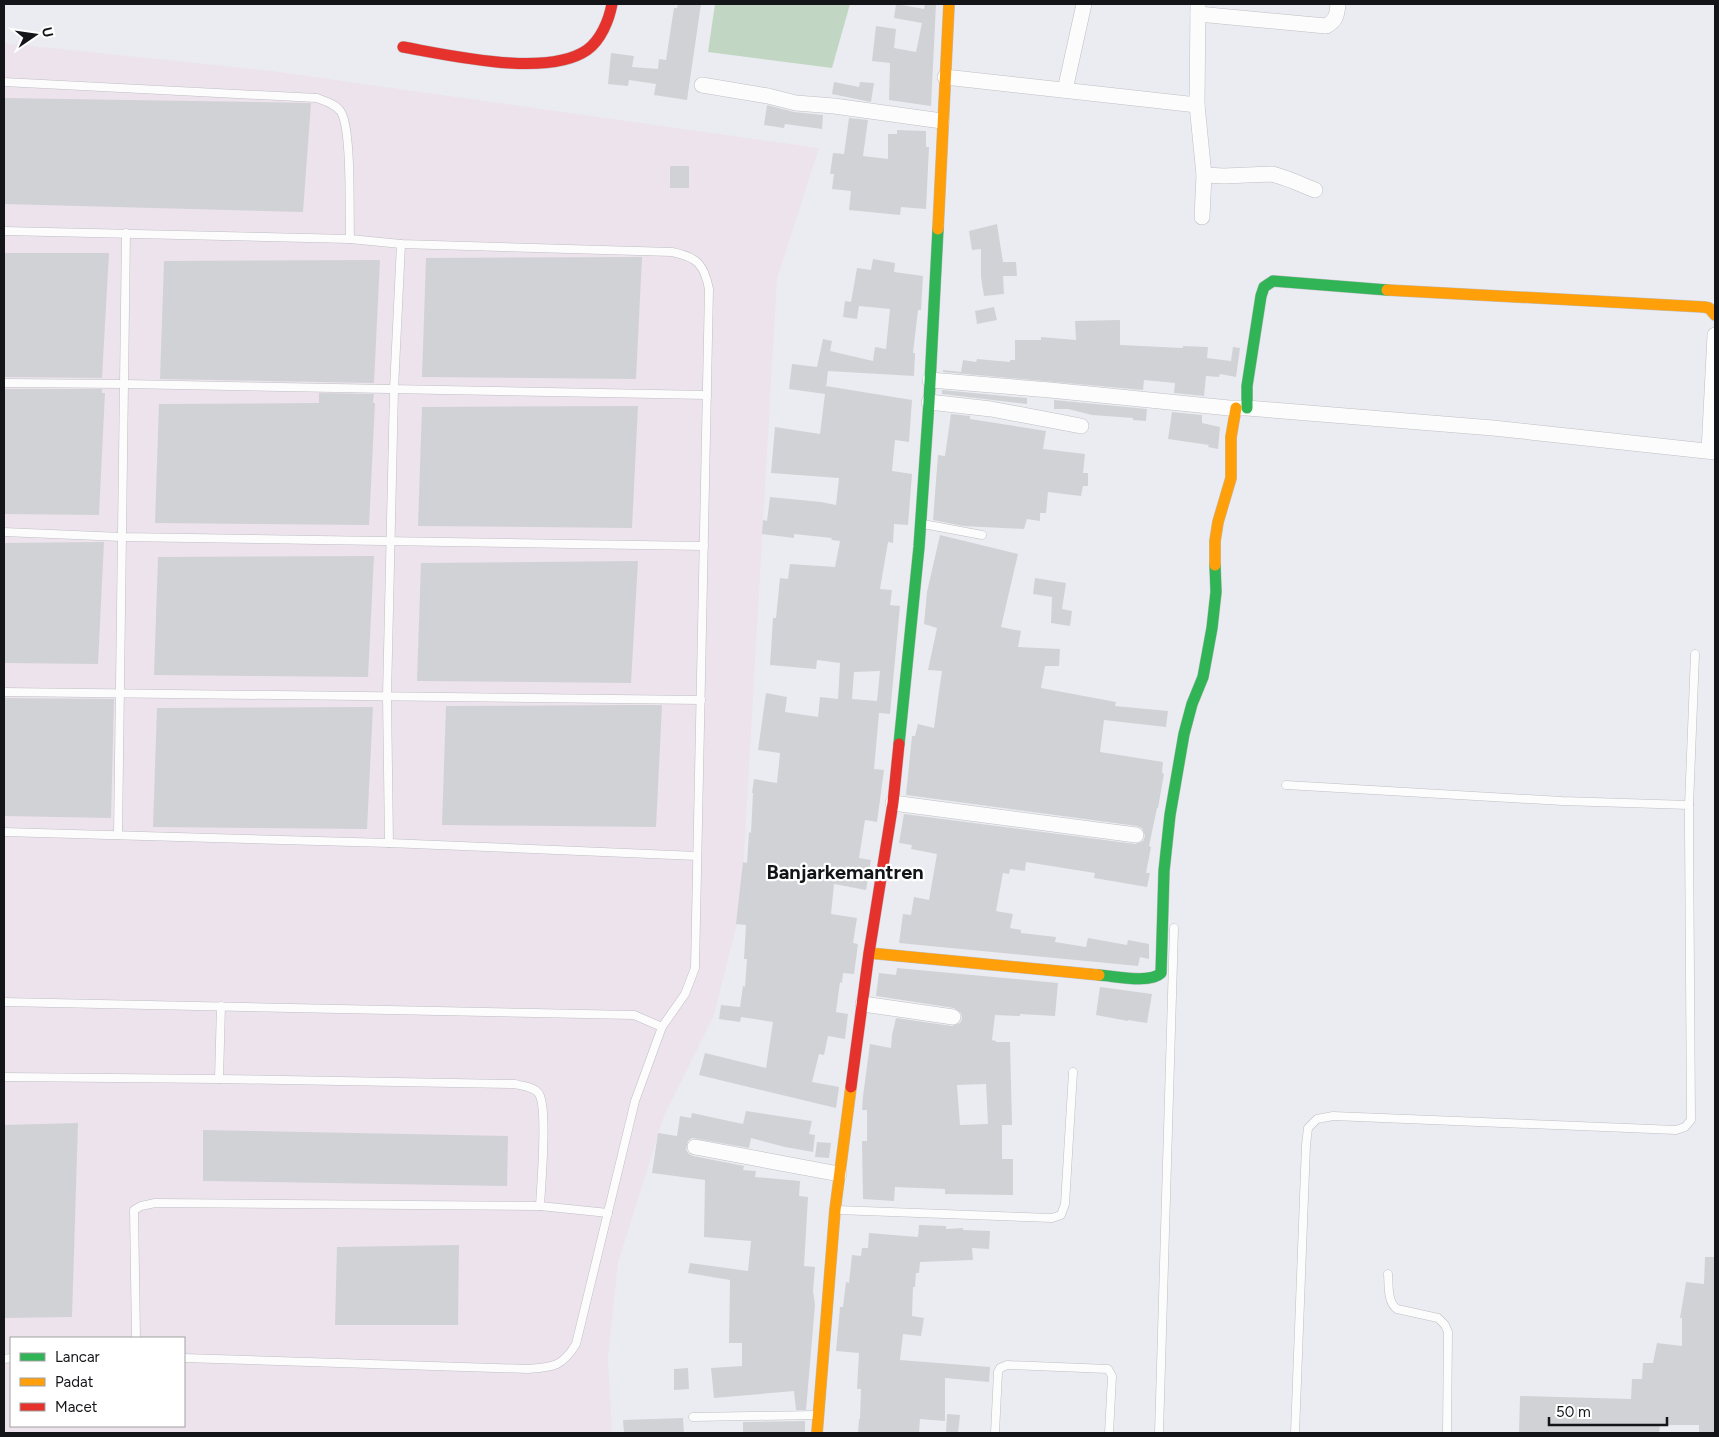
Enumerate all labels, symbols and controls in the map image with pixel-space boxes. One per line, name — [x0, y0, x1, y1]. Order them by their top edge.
north arrow — [10, 10, 60, 60]
text: U — [38, 25, 57, 39]
district label: Banjarkemantren — [766, 860, 924, 884]
legend — [10, 1337, 185, 1427]
text: Lancar — [55, 1348, 100, 1366]
text: Padat — [55, 1373, 94, 1391]
scale bar — [1549, 1394, 1666, 1426]
text: Macet — [55, 1398, 98, 1416]
text: 50 m — [1556, 1403, 1591, 1421]

